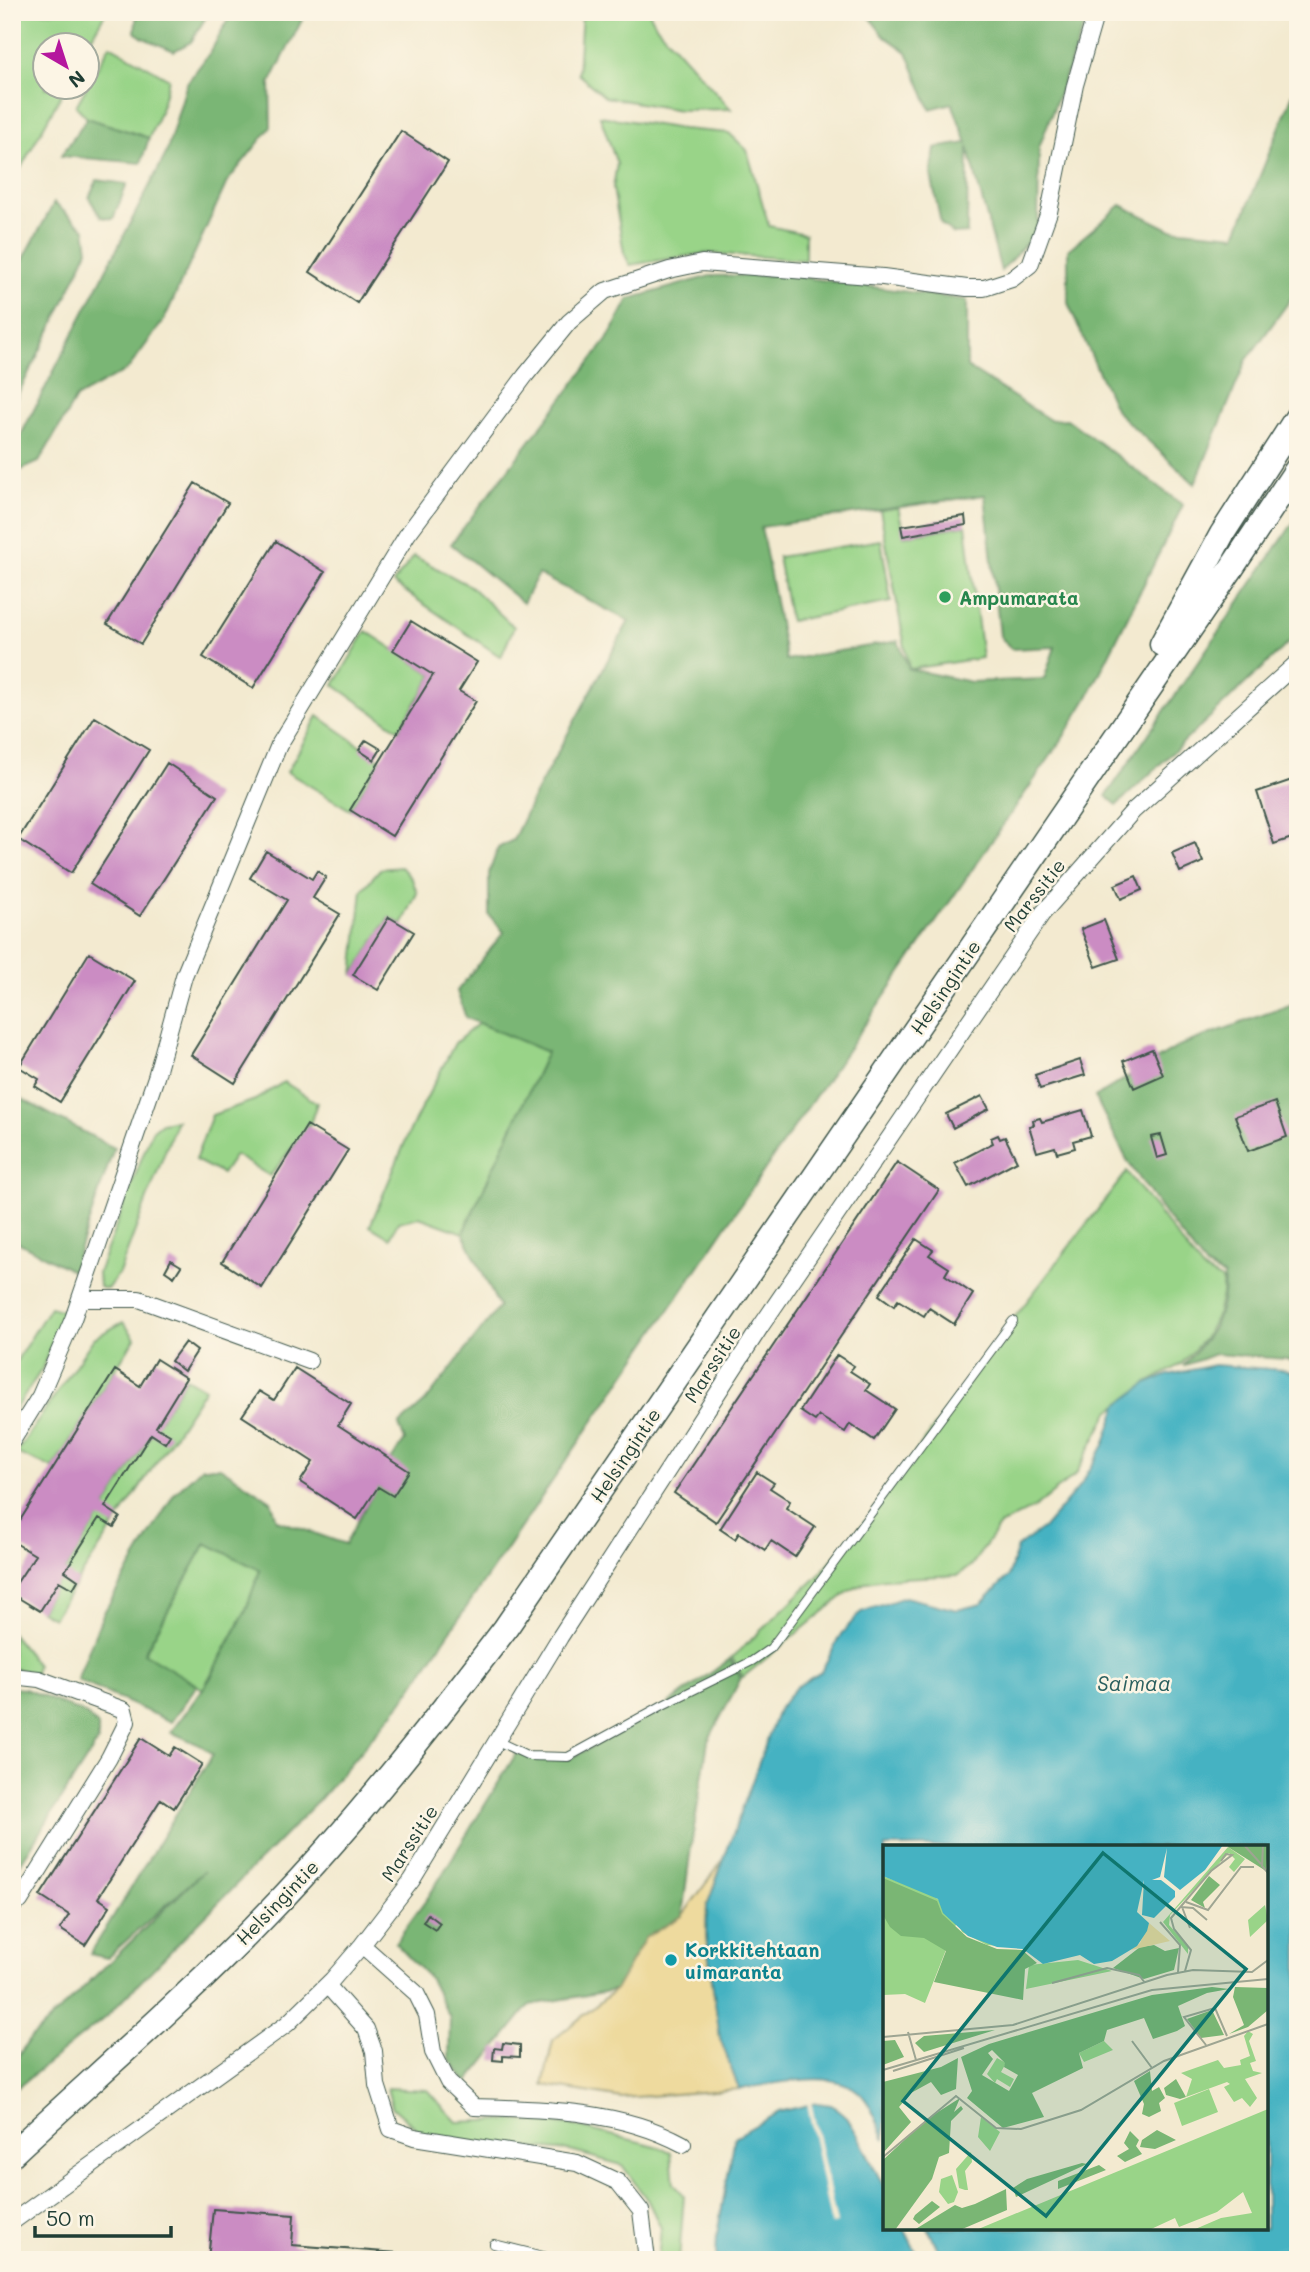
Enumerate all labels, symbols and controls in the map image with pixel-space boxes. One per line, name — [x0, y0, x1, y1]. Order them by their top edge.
north arrow — [32, 32, 102, 102]
text: N — [64, 65, 90, 94]
place label: Ampumarata — [959, 585, 1079, 610]
marker: Ampumarata — [937, 589, 953, 605]
street label: Marssitie — [997, 853, 1071, 937]
street label: Helsingintie — [904, 935, 986, 1039]
street label: Marssitie — [678, 1321, 746, 1407]
street label: Helsingintie — [584, 1403, 666, 1507]
water label: Saimaa — [1097, 1669, 1171, 1696]
street label: Marssitie — [375, 1800, 443, 1886]
inset map — [883, 1845, 1268, 2230]
street label: Helsingintie — [230, 1854, 324, 1950]
place label: Korkkitehtaan uimaranta — [685, 1937, 819, 1984]
marker: Korkkitehtaan uimaranta — [663, 1952, 679, 1968]
scale bar — [35, 2195, 172, 2239]
text: 50 m — [46, 2204, 95, 2231]

